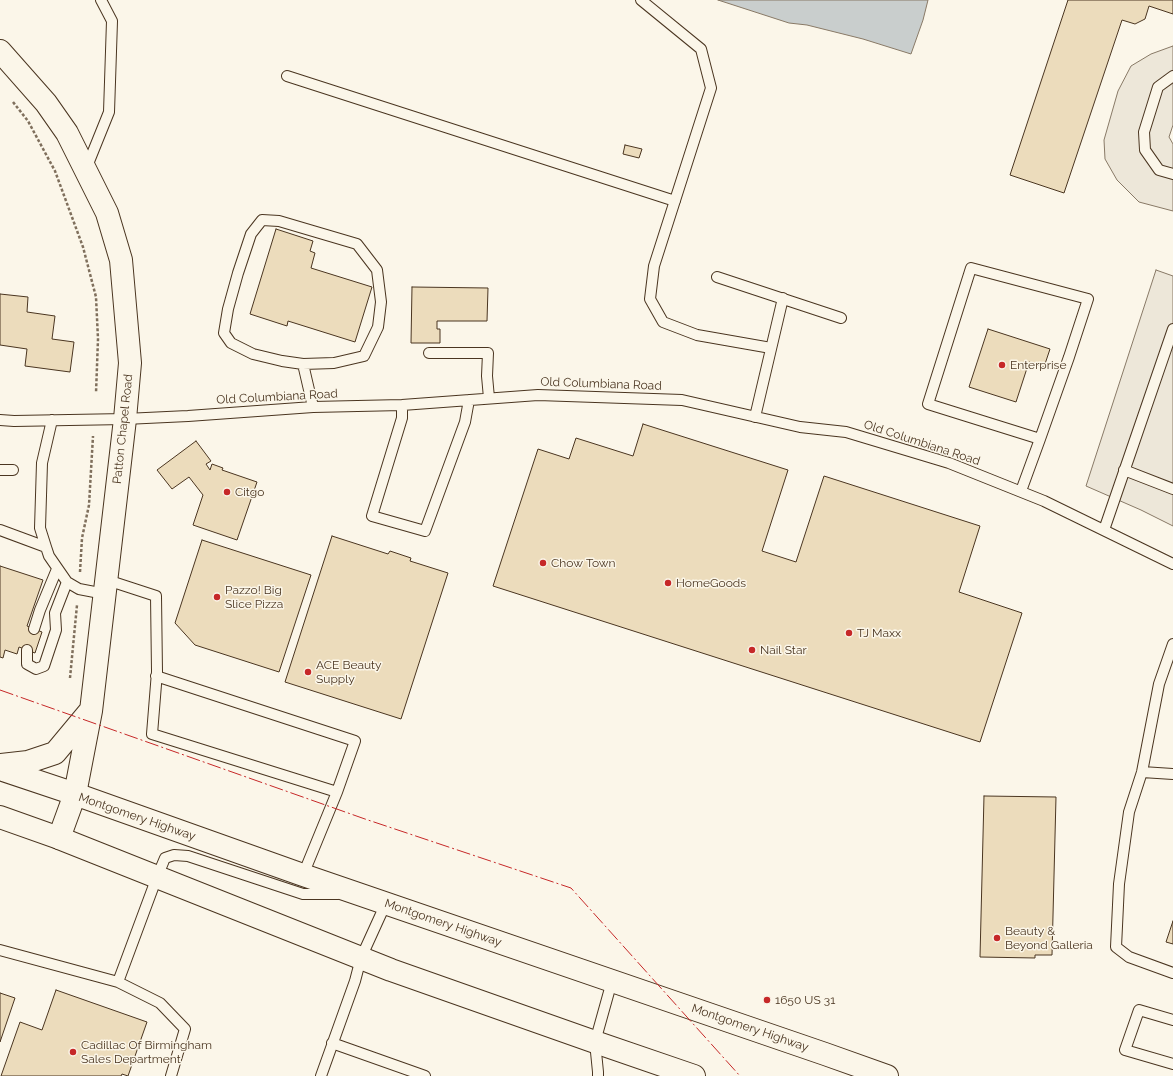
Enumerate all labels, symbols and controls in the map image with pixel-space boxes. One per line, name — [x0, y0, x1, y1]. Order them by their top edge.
place label: Enterprise — [1010, 358, 1066, 372]
marker: Enterprise — [997, 360, 1007, 370]
street label: Patton Chapel Road — [110, 373, 136, 485]
street label: Old Columbiana Road — [540, 375, 662, 393]
street label: Old Columbiana Road — [216, 387, 338, 407]
street label: Old Columbiana Road — [862, 417, 982, 469]
place label: Citgo — [235, 485, 264, 499]
marker: Citgo — [222, 487, 232, 497]
place label: Chow Town — [551, 556, 616, 570]
marker: Chow Town — [538, 558, 548, 568]
place label: HomeGoods — [676, 576, 746, 590]
marker: HomeGoods — [663, 578, 673, 588]
place label: Pazzo! Big Slice Pizza — [225, 583, 283, 611]
marker: Pazzo! Big Slice Pizza — [212, 592, 222, 602]
place label: TJ Maxx — [857, 626, 901, 640]
marker: TJ Maxx — [844, 628, 854, 638]
place label: Nail Star — [760, 643, 807, 657]
marker: Nail Star — [747, 645, 757, 655]
place label: ACE Beauty Supply — [316, 658, 382, 686]
marker: ACE Beauty Supply — [303, 667, 313, 677]
street label: Montgomery Highway — [76, 790, 198, 844]
street label: Montgomery Highway — [382, 896, 504, 950]
place label: Beauty & Beyond Galleria — [1005, 924, 1093, 952]
marker: Beauty & Beyond Galleria — [992, 933, 1002, 943]
place label: 1650 US 31 — [775, 993, 835, 1007]
marker: 1650 US 31 — [762, 995, 772, 1005]
street label: Montgomery Highway — [689, 1001, 811, 1055]
place label: Cadillac Of Birmingham Sales Department — [81, 1038, 212, 1066]
marker: Cadillac Of Birmingham Sales Department — [68, 1047, 78, 1057]

